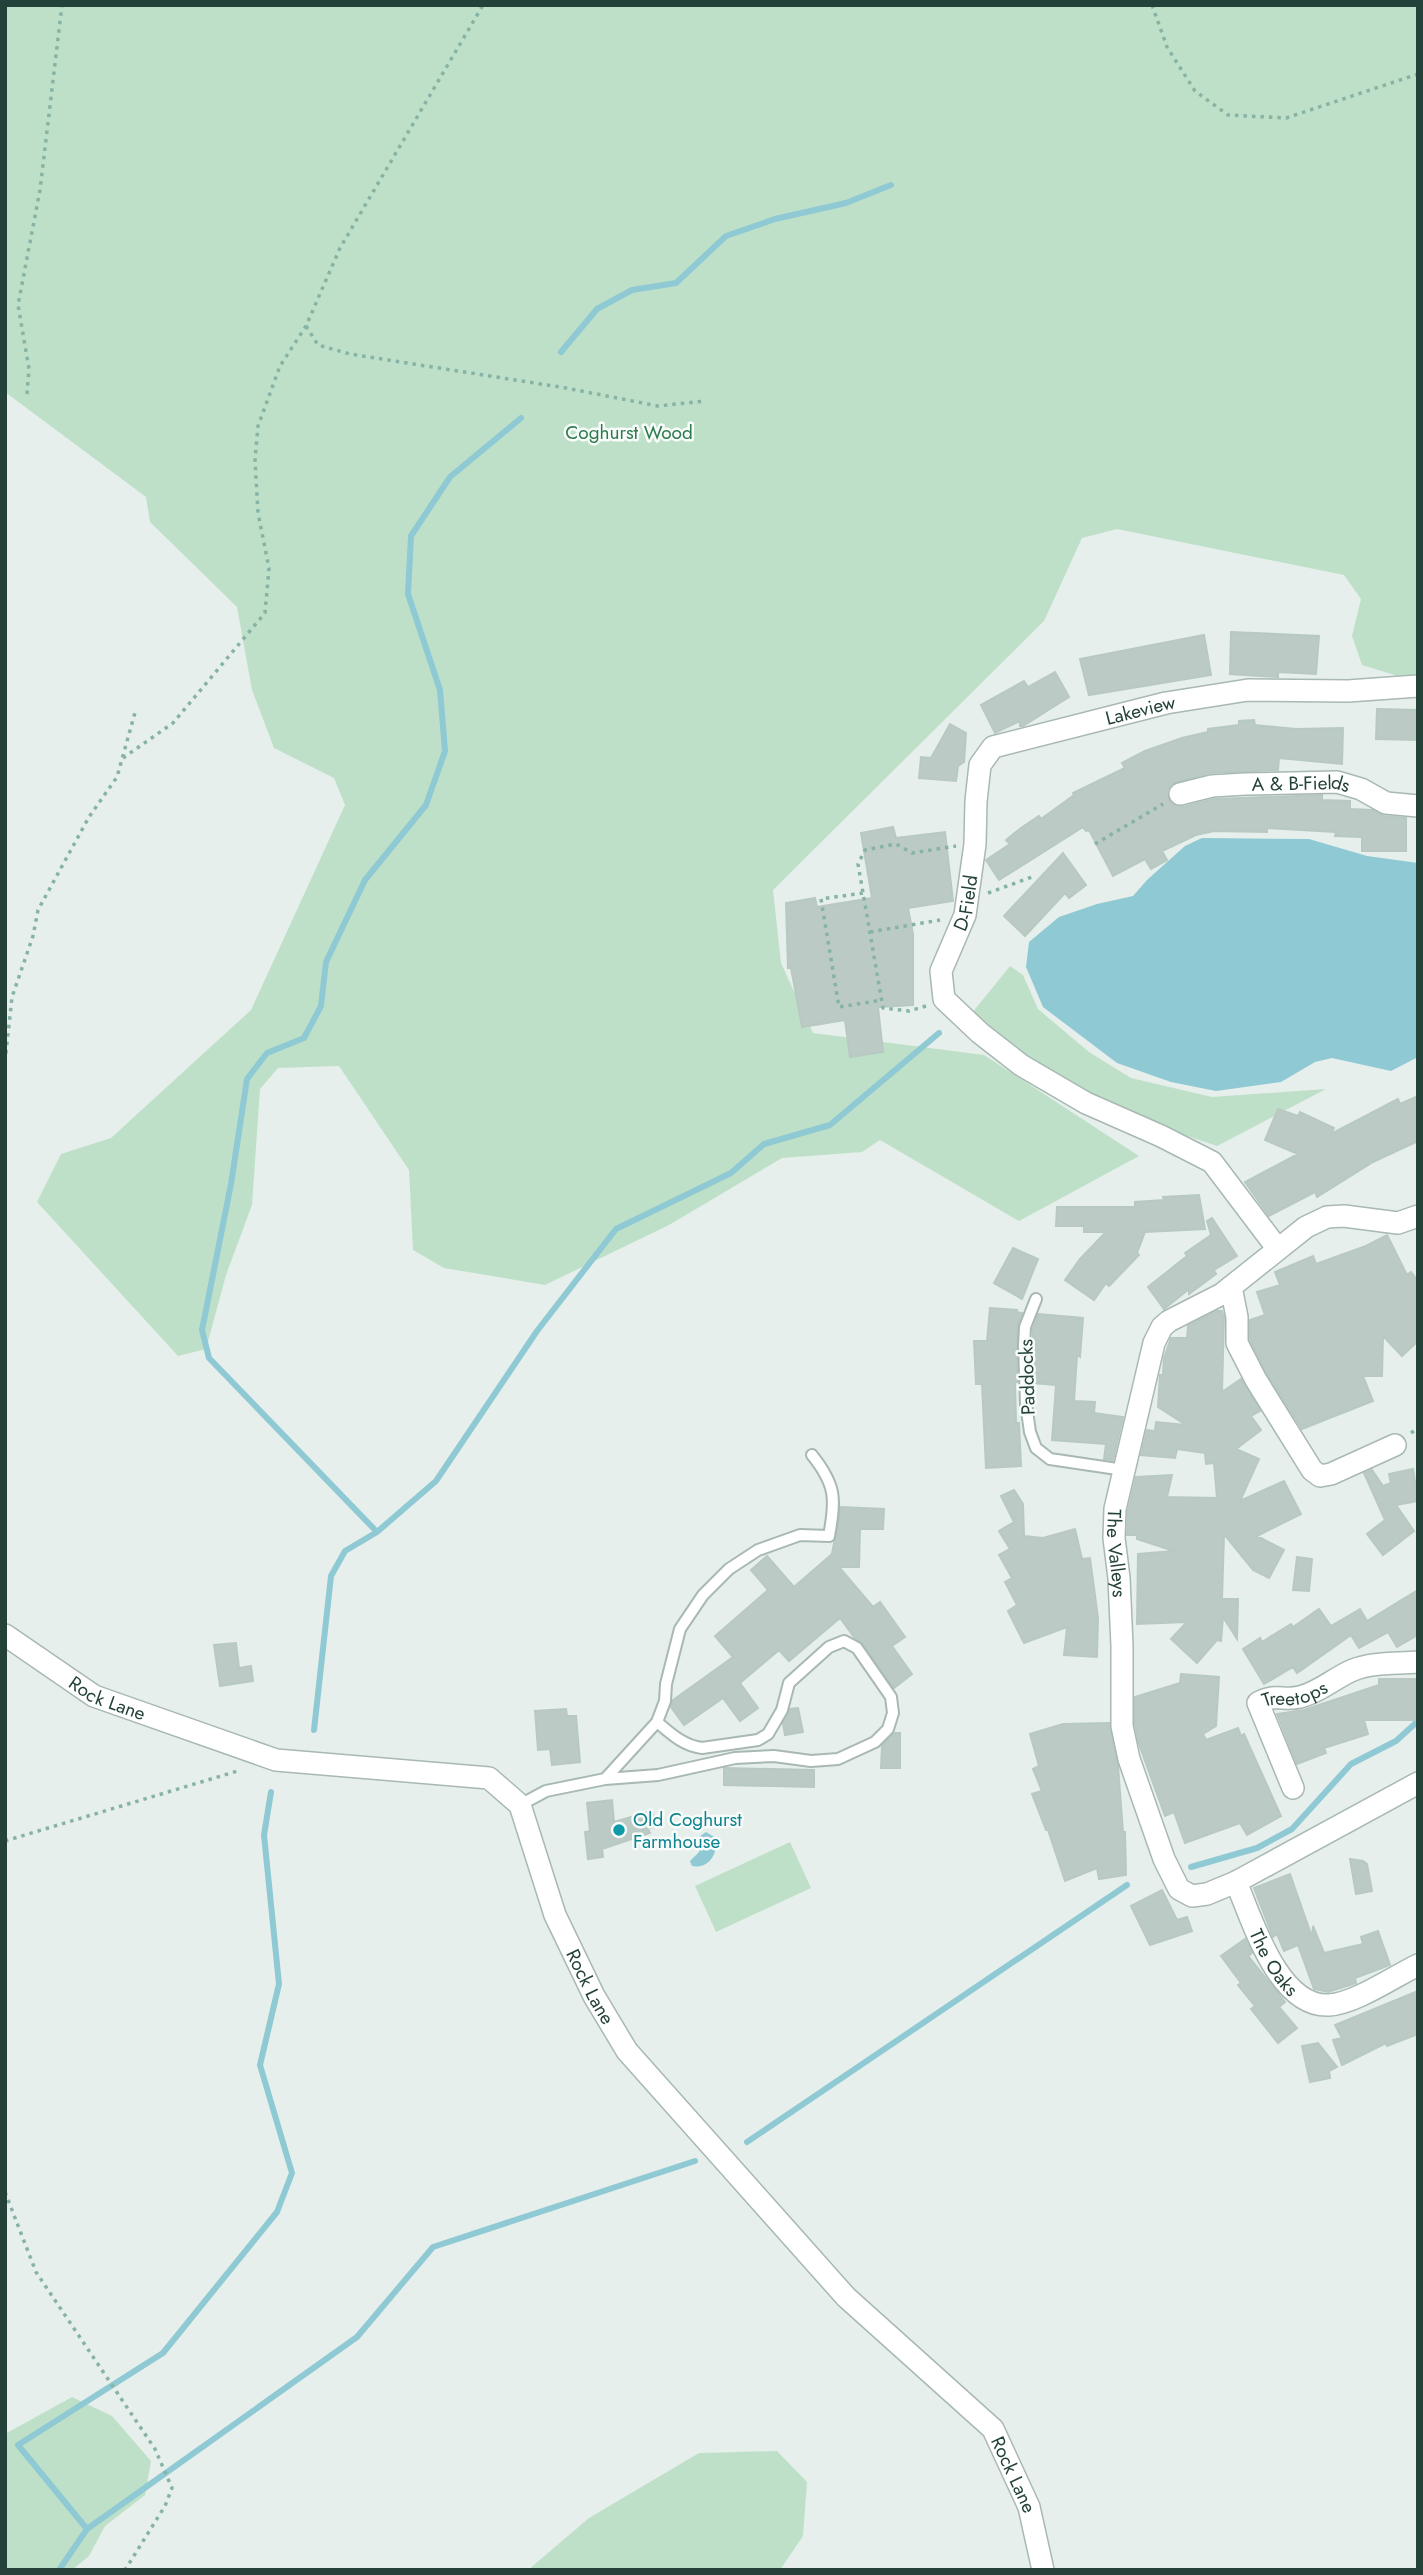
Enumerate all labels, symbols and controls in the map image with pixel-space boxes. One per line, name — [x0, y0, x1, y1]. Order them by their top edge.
park label: Coghurst Wood — [565, 419, 693, 446]
street label: Lakeview — [1103, 688, 1177, 731]
street label: A & B-Fields — [1251, 768, 1354, 799]
street label: D-Field — [946, 873, 984, 935]
street label: Paddocks — [1012, 1338, 1042, 1416]
street label: The Valleys — [1101, 1509, 1133, 1598]
street label: Rock Lane — [63, 1669, 150, 1727]
street label: Treetops — [1258, 1674, 1333, 1713]
place label: Old Coghurst Farmhouse — [633, 1806, 742, 1855]
marker: Old Coghurst Farmhouse — [611, 1822, 627, 1838]
street label: The Oaks — [1243, 1924, 1305, 2002]
street label: Rock Lane — [560, 1944, 622, 2030]
street label: Rock Lane — [985, 2432, 1043, 2517]

